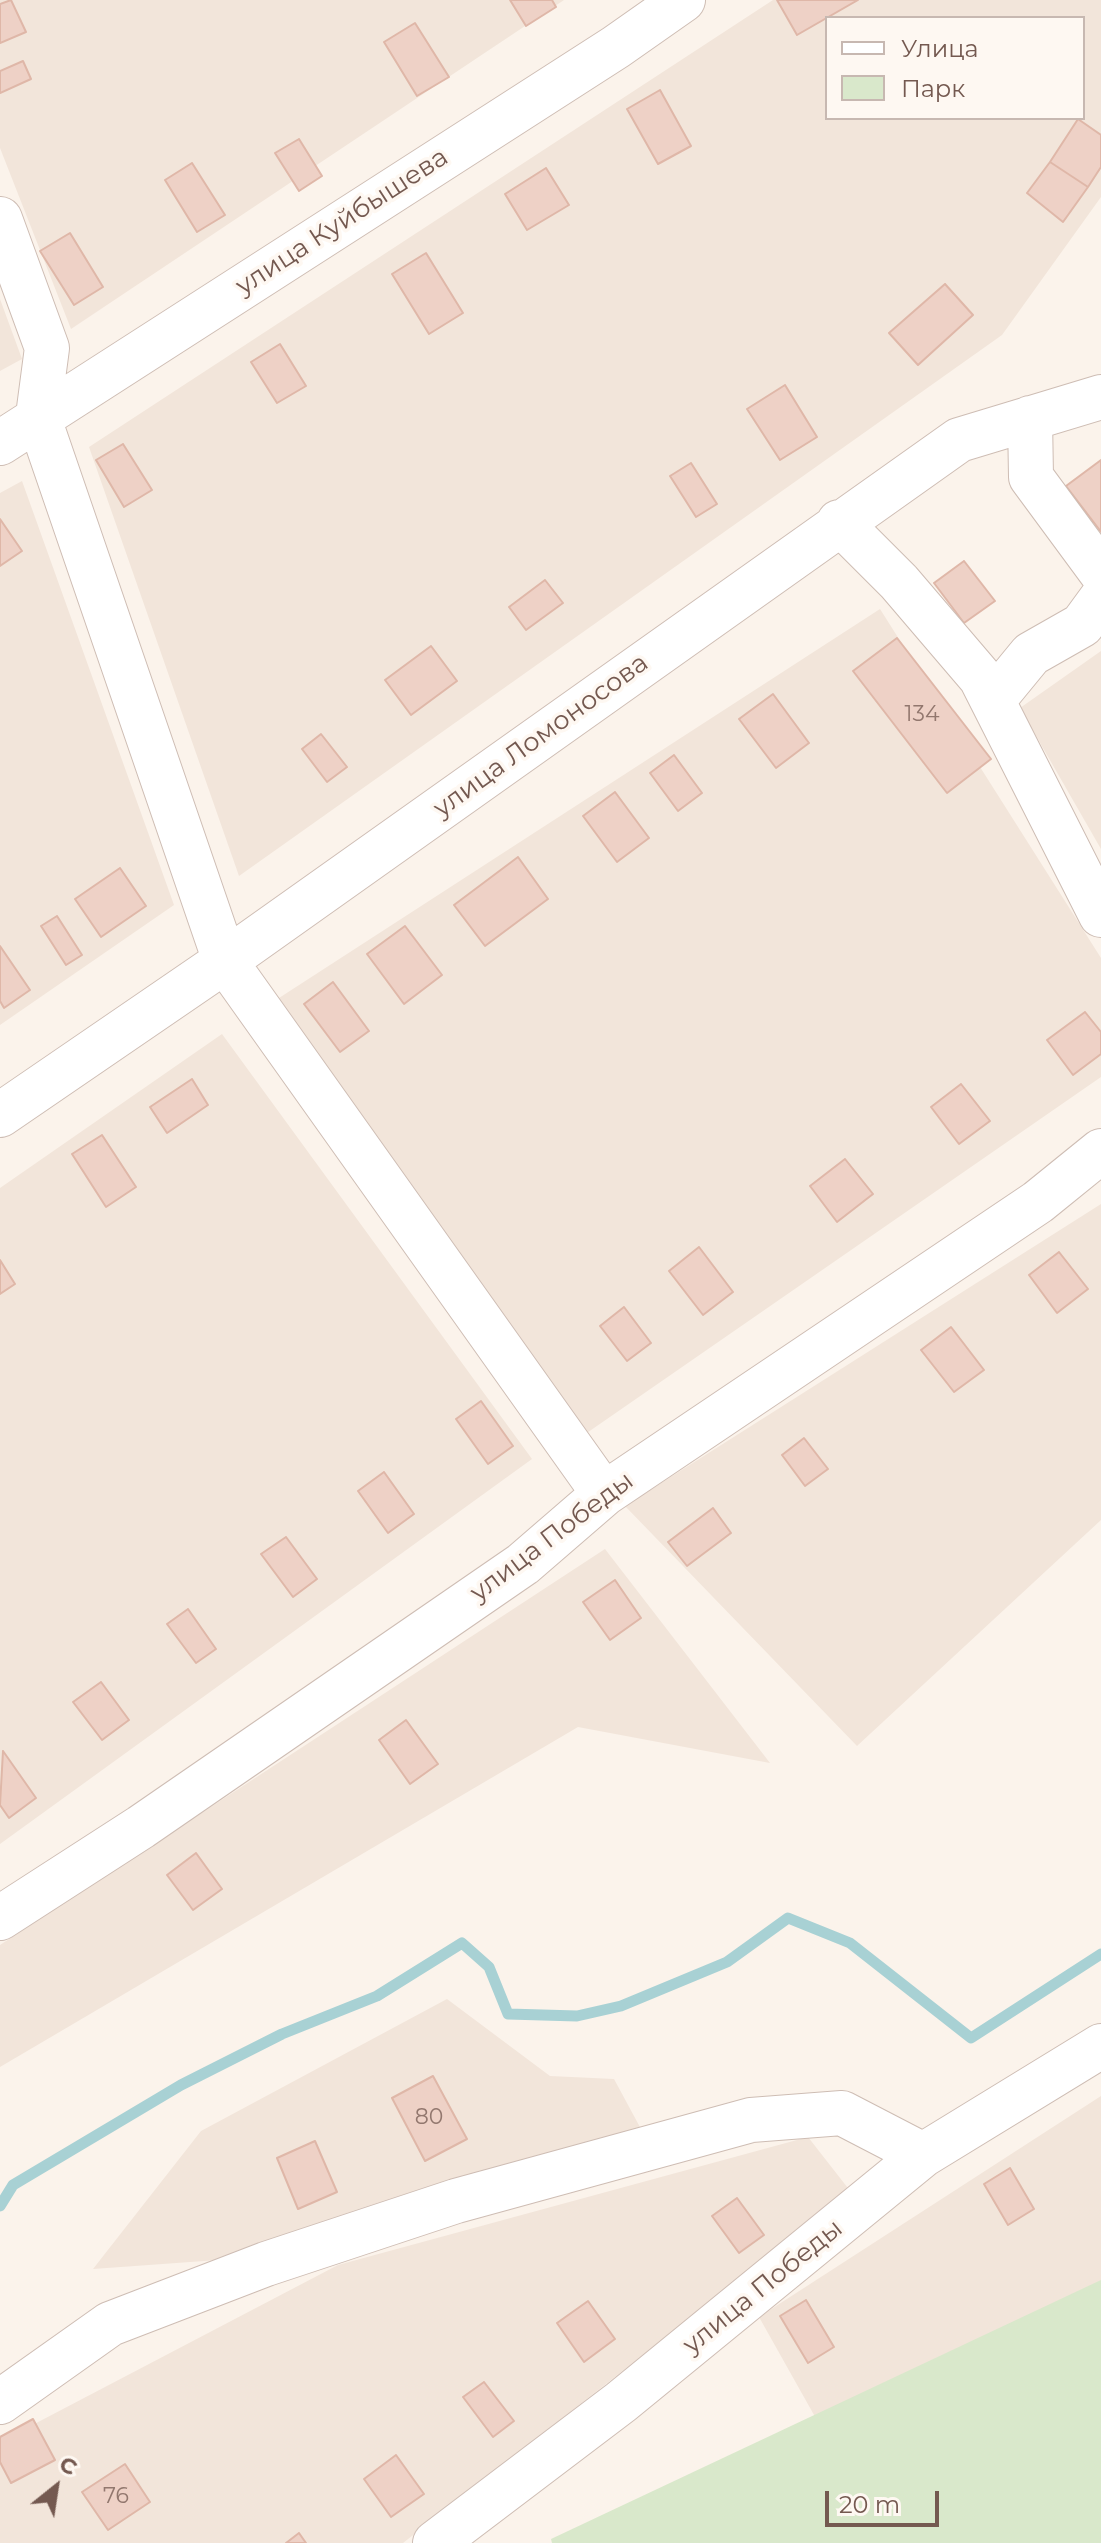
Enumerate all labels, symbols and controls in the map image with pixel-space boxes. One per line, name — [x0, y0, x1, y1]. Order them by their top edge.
legend — [825, 16, 1085, 120]
text: Улица — [901, 34, 979, 63]
text: Парк — [901, 74, 965, 103]
street label: улица Куйбышева — [230, 142, 454, 302]
street label: улица Ломоносова — [427, 648, 655, 824]
house number: 134 — [905, 702, 939, 728]
street label: улица Победы — [464, 1465, 640, 1609]
house number: 80 — [415, 2105, 443, 2131]
street label: улица Победы — [677, 2213, 849, 2361]
north arrow — [16, 2447, 96, 2527]
text: С — [55, 2450, 82, 2481]
scale bar — [829, 2475, 943, 2525]
house number: 76 — [103, 2484, 129, 2510]
text: 20 m — [839, 2490, 900, 2519]

